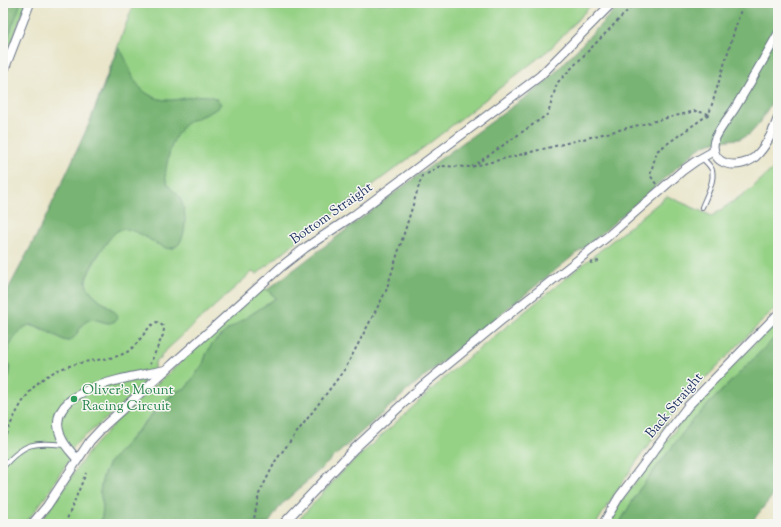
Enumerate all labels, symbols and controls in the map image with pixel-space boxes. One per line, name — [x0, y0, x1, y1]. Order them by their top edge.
street label: Bottom Straight — [287, 178, 377, 250]
street label: Back Straight — [642, 369, 709, 443]
place label: Oliver's Mount Racing Circuit — [82, 381, 174, 417]
marker: Oliver's Mount Racing Circuit — [69, 394, 79, 404]

